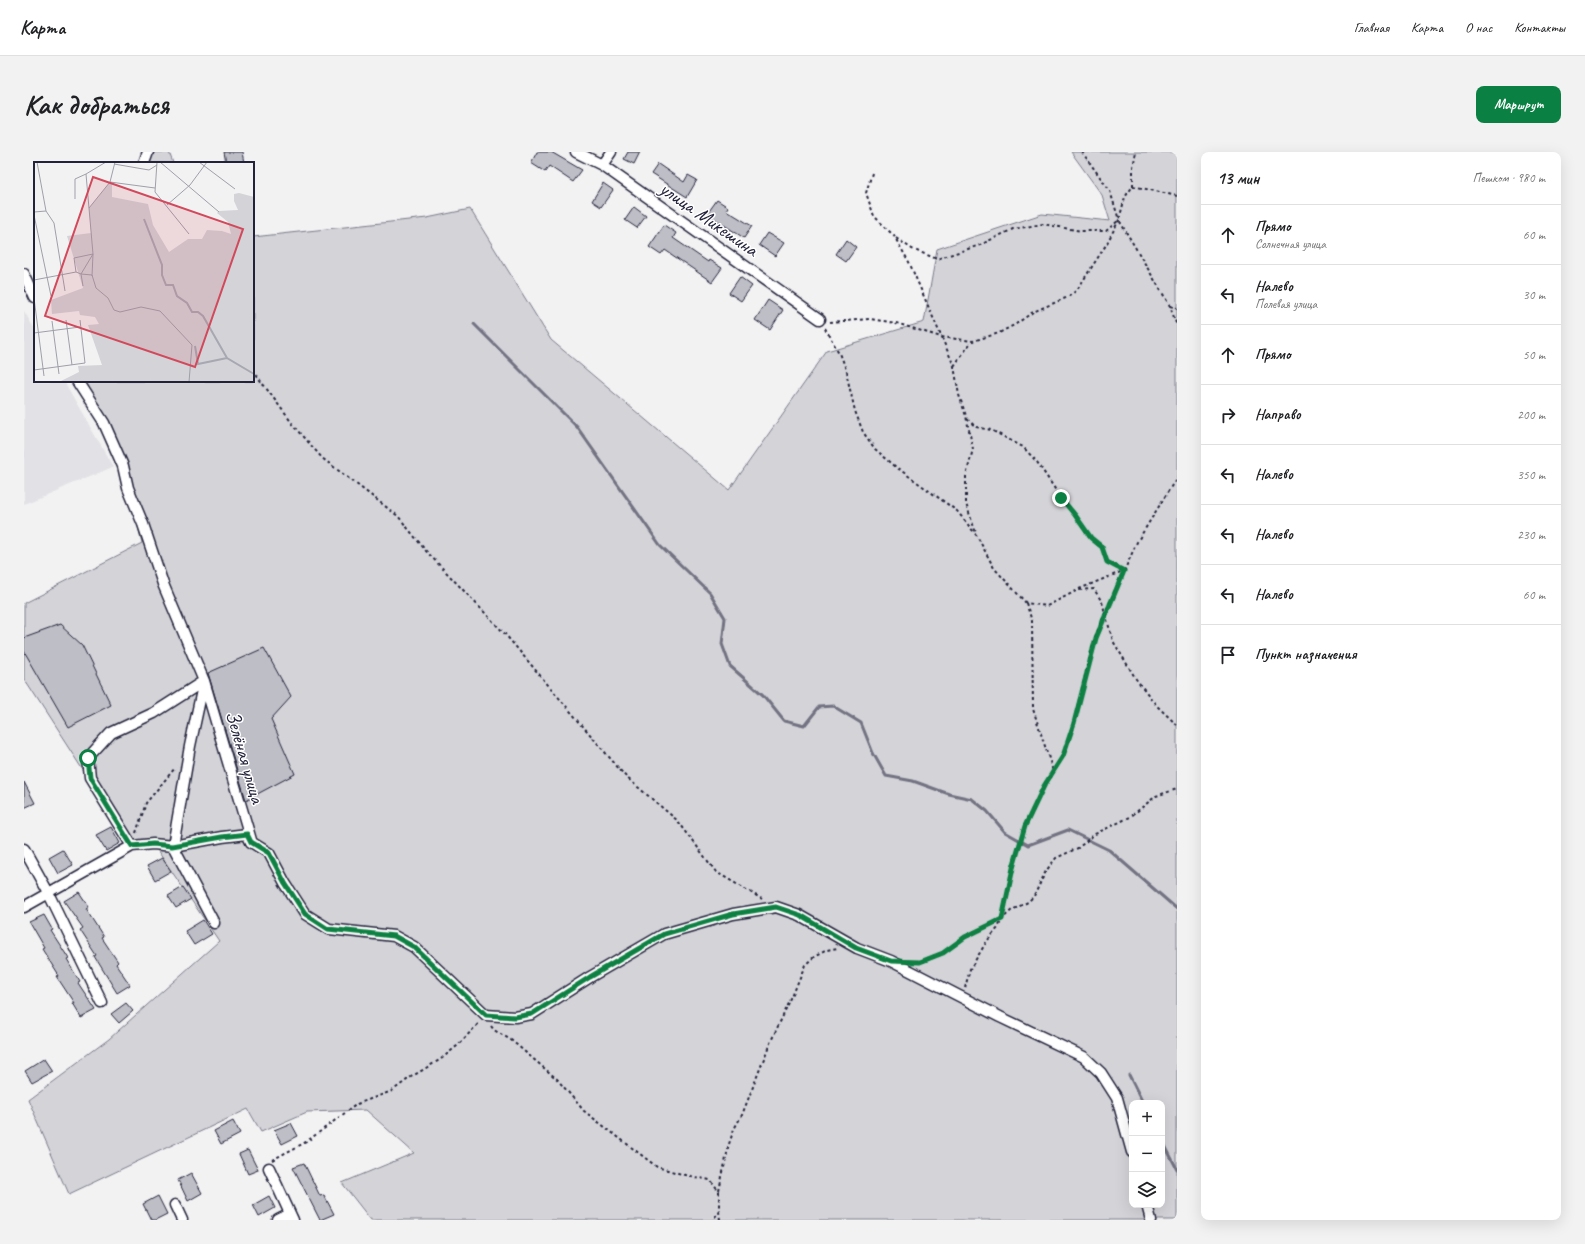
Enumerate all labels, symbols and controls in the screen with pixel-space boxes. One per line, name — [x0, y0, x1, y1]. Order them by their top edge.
text: Карта — [20, 16, 65, 40]
text: Главная — [1354, 19, 1389, 36]
text: Карта — [1411, 19, 1443, 36]
text: О нас — [1465, 19, 1492, 36]
text: Контакты — [1514, 19, 1565, 36]
button: Маршрут — [1476, 86, 1561, 123]
text: Как добраться — [24, 87, 169, 122]
inset map — [34, 162, 254, 382]
text: 13 мин — [1217, 168, 1259, 189]
text: Пешком · 980 m — [1472, 170, 1545, 186]
street label: улица Микешина — [654, 175, 764, 263]
text: Прямо — [1255, 217, 1291, 236]
icon: ahead — [1217, 224, 1239, 246]
text: 60 m — [1523, 227, 1545, 243]
text: Солнечная улица — [1255, 236, 1326, 252]
text: Налево — [1255, 277, 1293, 296]
icon: left — [1217, 284, 1239, 306]
text: 30 m — [1523, 287, 1545, 303]
text: Полевая улица — [1255, 296, 1317, 312]
icon: ahead — [1217, 344, 1239, 366]
text: Прямо — [1255, 345, 1291, 364]
text: 50 m — [1523, 347, 1545, 363]
icon: right — [1217, 404, 1239, 426]
text: Направо — [1255, 405, 1301, 424]
text: 200 m — [1517, 407, 1545, 423]
icon: left — [1217, 464, 1239, 486]
text: Налево — [1255, 465, 1293, 484]
text: 350 m — [1517, 467, 1545, 483]
route end — [1052, 489, 1070, 507]
icon: left — [1217, 524, 1239, 546]
text: Налево — [1255, 525, 1293, 544]
text: 230 m — [1517, 527, 1545, 543]
icon: left — [1217, 584, 1239, 606]
text: Налево — [1255, 585, 1293, 604]
text: 60 m — [1523, 587, 1545, 603]
icon: arrive — [1217, 644, 1239, 666]
text: Пункт назначения — [1255, 645, 1357, 664]
street label: Зелёная улица — [220, 708, 271, 808]
route start — [79, 749, 97, 767]
map controls — [1129, 1100, 1165, 1208]
button: + — [1129, 1100, 1165, 1136]
button: − — [1129, 1136, 1165, 1172]
button: layers — [1129, 1172, 1165, 1208]

